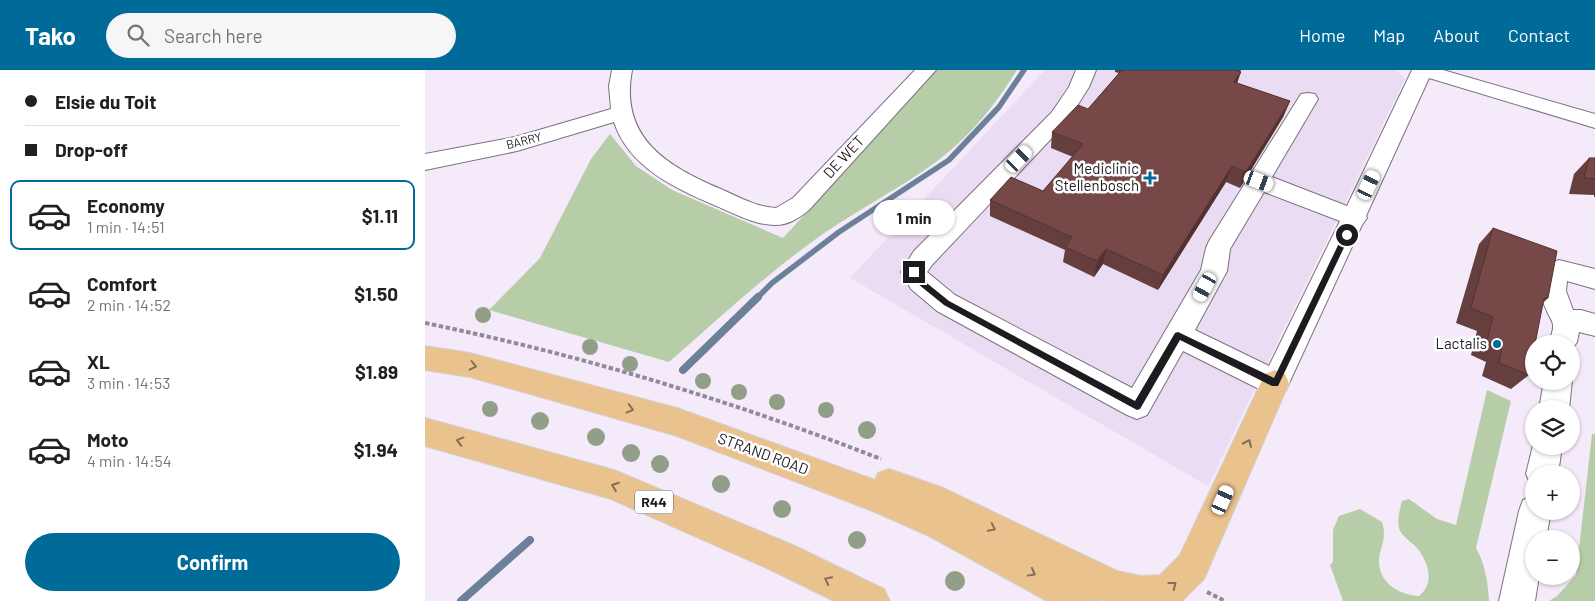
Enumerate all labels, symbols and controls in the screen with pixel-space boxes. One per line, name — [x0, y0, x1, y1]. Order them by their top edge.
search box — [106, 13, 456, 58]
text: Tako — [25, 21, 76, 50]
icon: search — [124, 21, 152, 49]
text: Search here — [164, 24, 263, 47]
text: Home — [1299, 24, 1345, 46]
text: Map — [1373, 24, 1405, 46]
text: About — [1433, 24, 1480, 46]
text: Contact — [1508, 24, 1570, 46]
text: Elsie du Toit — [55, 90, 156, 113]
street label: BARRY — [505, 129, 543, 151]
street label: DE WET — [819, 131, 868, 181]
text: Drop-off — [55, 138, 128, 161]
car — [1003, 143, 1034, 175]
place label: Mediclinic Stellenbosch — [1055, 159, 1139, 194]
car — [1355, 168, 1382, 202]
car — [1242, 169, 1275, 193]
marker: Mediclinic Stellenbosch — [1143, 171, 1157, 185]
icon: car — [27, 193, 72, 238]
text: Economy — [87, 194, 165, 217]
callout: 1 min — [873, 200, 955, 234]
text: $1.11 — [362, 204, 398, 227]
text: 1 min — [896, 208, 932, 227]
text: 1 min · 14:51 — [87, 217, 165, 236]
route start — [1336, 224, 1358, 246]
route end — [903, 261, 925, 283]
car — [1191, 270, 1218, 304]
icon: car — [27, 271, 72, 316]
text: Comfort — [87, 272, 157, 295]
text: $1.50 — [354, 282, 398, 305]
text: 2 min · 14:52 — [87, 295, 171, 314]
place label: Lactalis — [1435, 334, 1487, 352]
map controls — [1525, 335, 1580, 585]
button: locate — [1525, 335, 1580, 390]
marker: Lactalis — [1491, 338, 1503, 350]
icon: car — [27, 349, 72, 394]
text: XL — [87, 350, 110, 373]
text: $1.89 — [355, 360, 398, 383]
one-way arrow — [469, 360, 478, 371]
text: 3 min · 14:53 — [87, 373, 170, 392]
button: layers — [1525, 400, 1580, 455]
one-way arrow — [625, 403, 633, 413]
icon: car — [27, 427, 72, 472]
text: Moto — [87, 428, 129, 451]
street label: STRAND ROAD — [716, 428, 811, 478]
one-way arrow — [455, 436, 464, 447]
text: $1.94 — [354, 438, 398, 461]
one-way arrow — [1242, 439, 1253, 448]
text: 4 min · 14:54 — [87, 451, 172, 470]
button: + — [1525, 465, 1580, 520]
one-way arrow — [612, 482, 620, 492]
car — [1210, 483, 1235, 517]
road number: R44 — [635, 491, 673, 514]
one-way arrow — [987, 522, 996, 532]
button: − — [1525, 530, 1580, 585]
button: Confirm — [25, 533, 400, 591]
one-way arrow — [1026, 567, 1035, 577]
one-way arrow — [825, 576, 834, 586]
one-way arrow — [1167, 582, 1176, 591]

